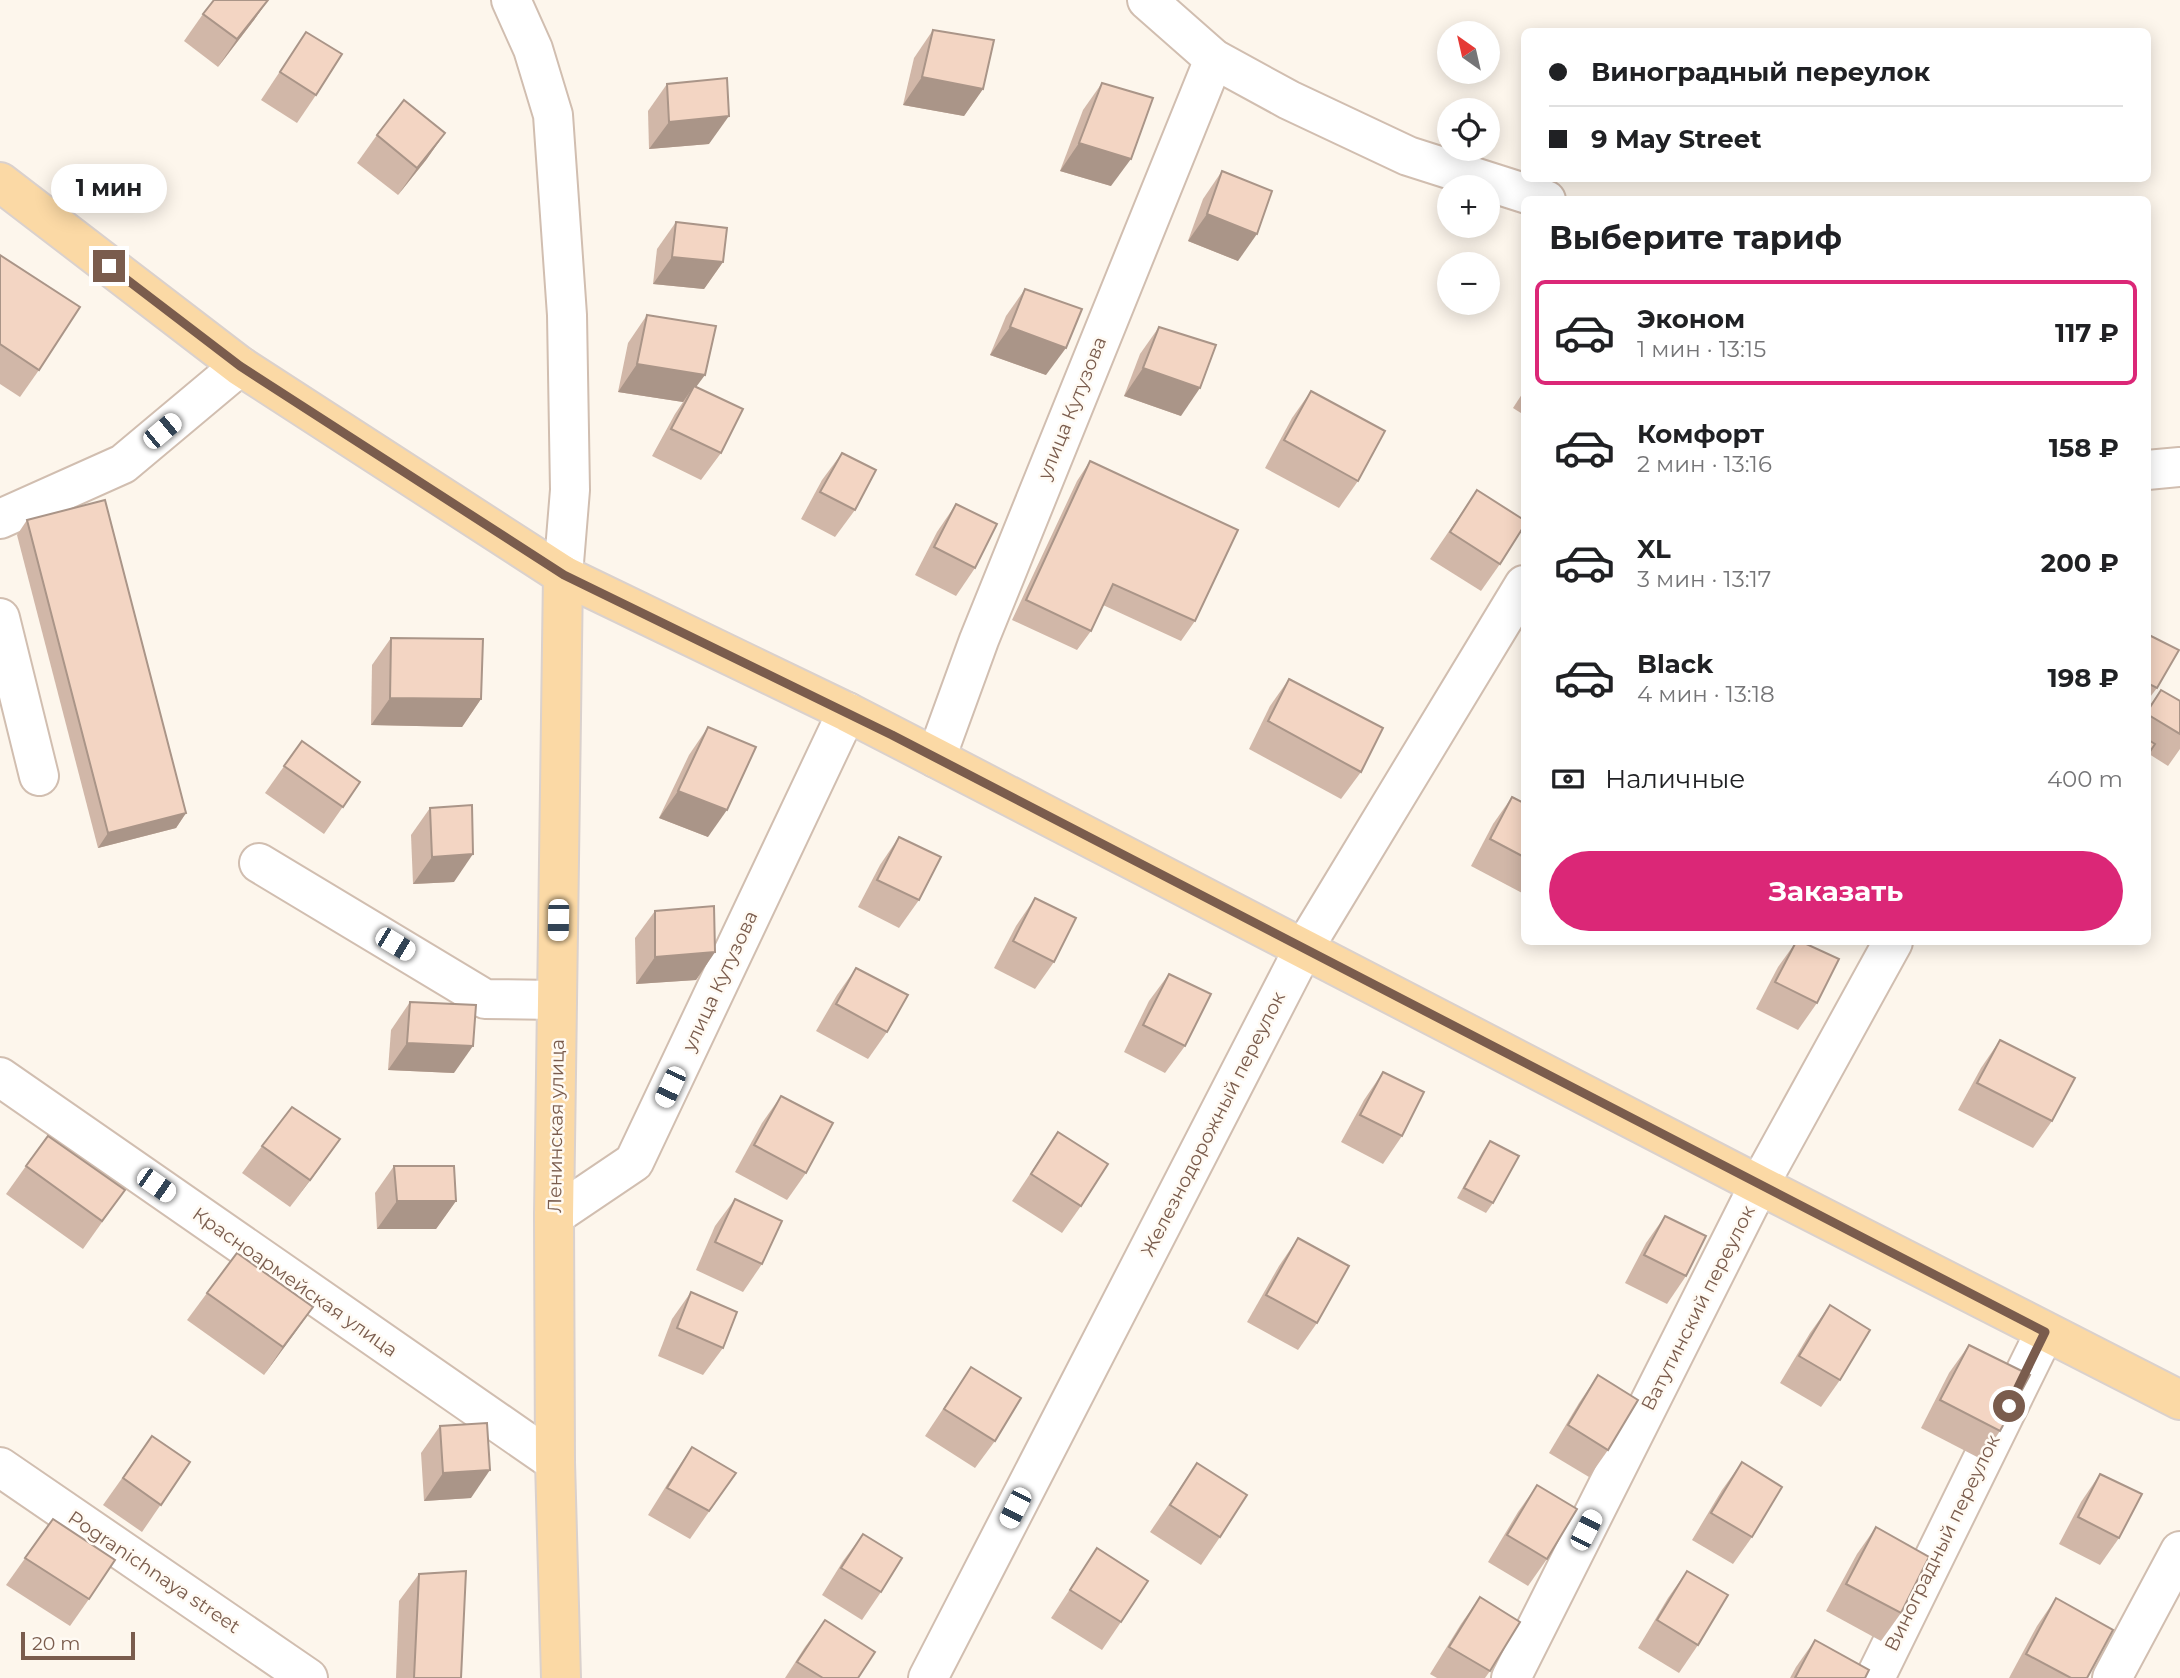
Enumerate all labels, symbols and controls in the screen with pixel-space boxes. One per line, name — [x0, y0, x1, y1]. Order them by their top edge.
north arrow — [1437, 21, 1500, 84]
map controls — [1437, 21, 1500, 315]
text: Виноградный переулок — [1591, 56, 1930, 88]
button: locate — [1437, 98, 1500, 161]
text: 9 May Street — [1591, 123, 1761, 155]
callout: 1 мин — [51, 164, 167, 214]
text: 1 мин — [76, 174, 142, 202]
button: + — [1437, 175, 1500, 238]
text: Выберите тариф — [1549, 218, 1842, 257]
route end — [93, 250, 125, 282]
button: − — [1437, 252, 1500, 315]
icon: car — [1553, 301, 1616, 364]
text: Эконом — [1637, 303, 1745, 335]
text: 117 ₽ — [2055, 317, 2119, 349]
street label: улица Кутузова — [1032, 333, 1111, 484]
text: 1 мин · 13:15 — [1637, 335, 1766, 363]
car — [140, 409, 185, 453]
icon: car — [1553, 416, 1616, 479]
text: Комфорт — [1637, 418, 1764, 450]
text: 158 ₽ — [2049, 432, 2119, 464]
text: 2 мин · 13:16 — [1637, 450, 1772, 478]
icon: car — [1553, 531, 1616, 594]
text: XL — [1637, 533, 1671, 565]
text: 200 ₽ — [2041, 547, 2119, 579]
text: 3 мин · 13:17 — [1637, 565, 1771, 593]
icon: car — [1553, 646, 1616, 709]
text: Black — [1637, 648, 1713, 680]
text: 198 ₽ — [2048, 662, 2119, 694]
text: 4 мин · 13:18 — [1637, 680, 1775, 708]
icon: cash — [1549, 760, 1587, 798]
text: Наличные — [1605, 763, 1745, 795]
text: 400 m — [2047, 765, 2123, 793]
button: Заказать — [1549, 851, 2123, 931]
car — [548, 899, 569, 941]
street label: улица Кутузова — [677, 907, 763, 1056]
car — [372, 924, 419, 964]
street label: Железнодорожный переулок — [1136, 988, 1290, 1260]
street label: Ленинская улица — [543, 1039, 569, 1213]
car — [652, 1064, 689, 1110]
car — [133, 1164, 180, 1206]
street label: Красноармейская улица — [188, 1202, 402, 1362]
street label: Ватутинский переулок — [1636, 1202, 1760, 1414]
route start — [1993, 1390, 2025, 1422]
street label: Виноградный переулок — [1880, 1431, 2004, 1655]
car — [997, 1485, 1034, 1531]
street label: Pogranichnaya street — [64, 1506, 245, 1638]
car — [1568, 1507, 1605, 1553]
scale bar — [21, 1629, 135, 1661]
text: 20 m — [32, 1632, 80, 1655]

